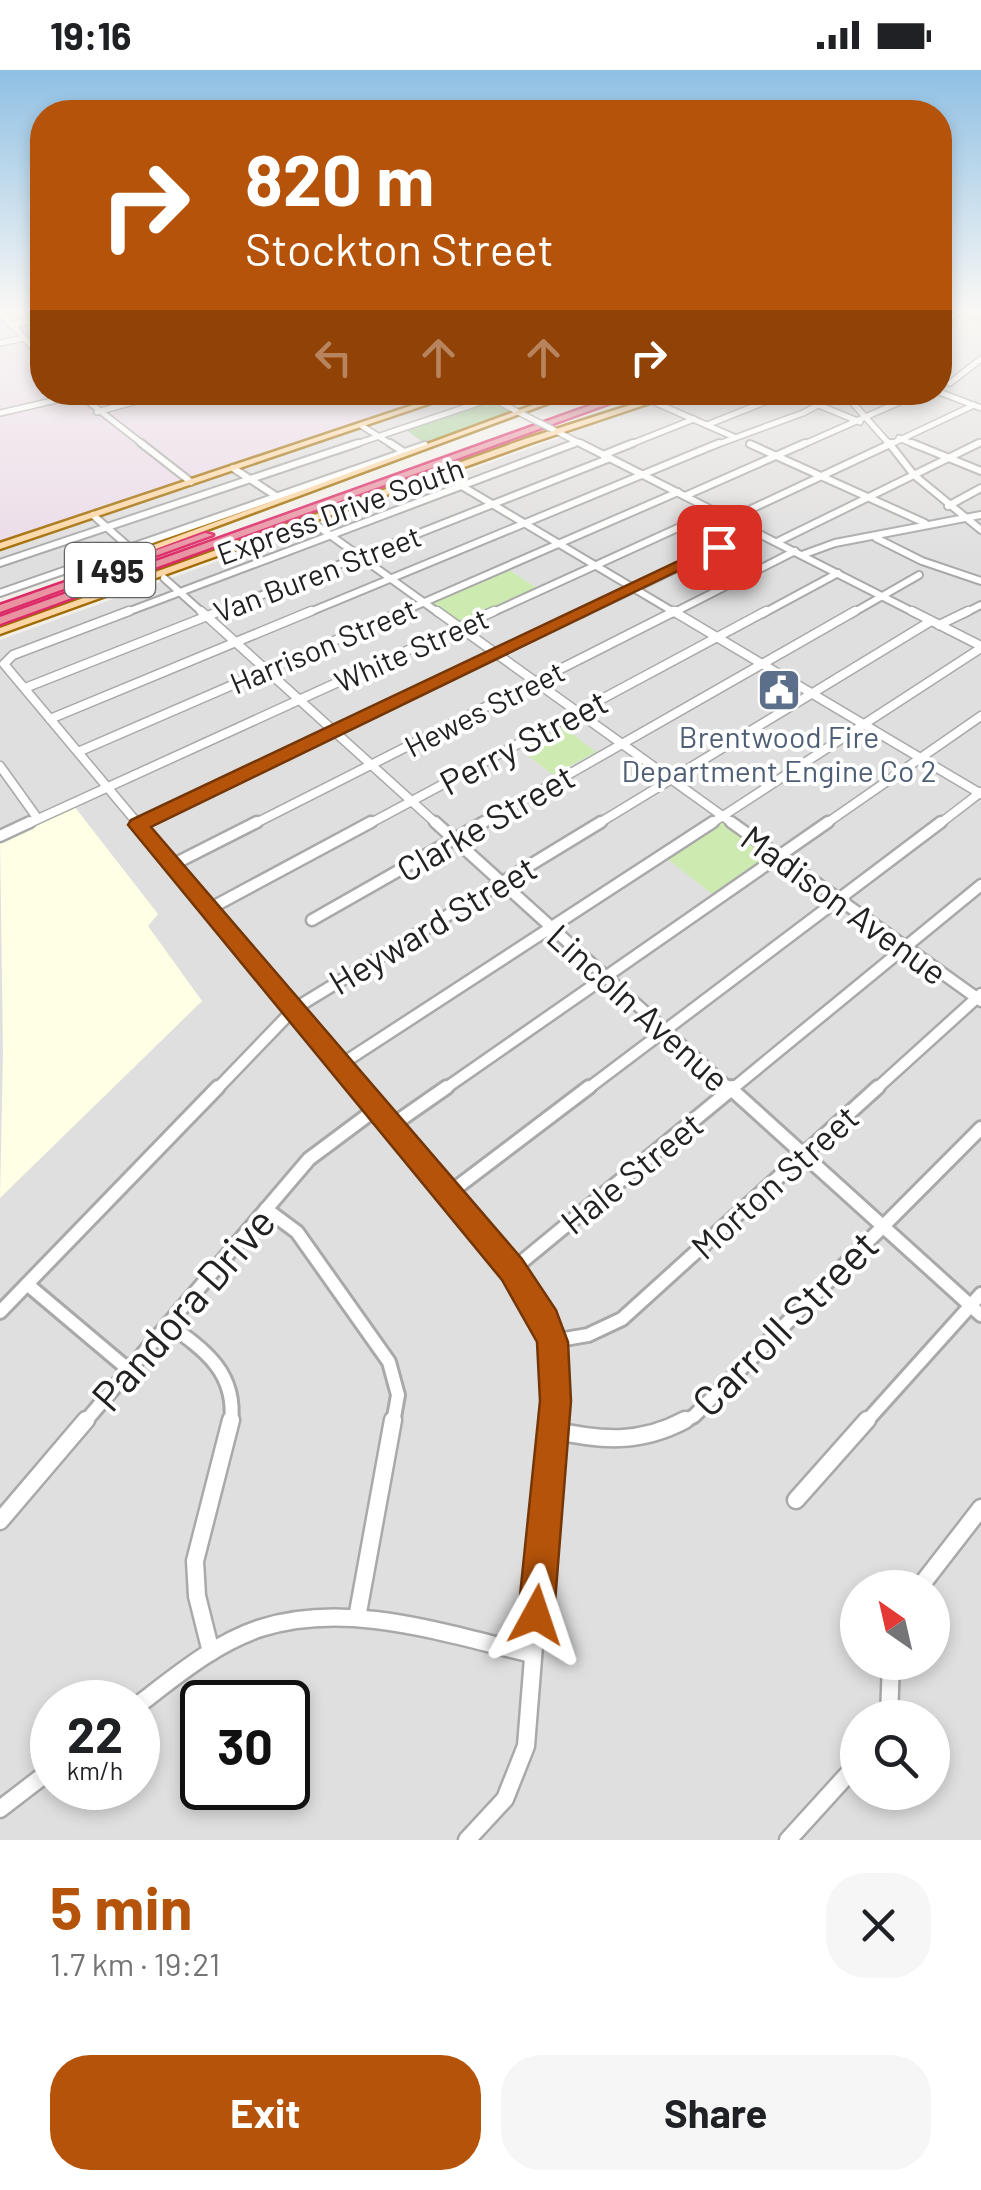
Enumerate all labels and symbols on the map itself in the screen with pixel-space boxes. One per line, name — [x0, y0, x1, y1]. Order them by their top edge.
street label: Express Drive South — [212, 449, 468, 571]
pin — [677, 505, 762, 590]
street label: Van Buren Street — [208, 517, 426, 629]
road number: I 495 — [65, 543, 155, 597]
street label: Harrison Street — [224, 589, 422, 701]
street label: White Street — [329, 599, 493, 699]
street label: Hewes Street — [398, 652, 570, 764]
public building icon: Brentwood Fire Department Engine Co 2 — [756, 667, 802, 713]
street label: Perry Street — [432, 679, 614, 803]
place label: Brentwood Fire Department Engine Co 2 — [622, 718, 936, 788]
street label: Clarke Street — [389, 754, 581, 890]
street label: Madison Avenue — [734, 815, 956, 993]
street label: Heyward Street — [321, 846, 543, 1002]
street label: Lincoln Avenue — [540, 915, 738, 1099]
street label: Morton Street — [682, 1095, 866, 1267]
street label: Hale Street — [552, 1102, 710, 1242]
street label: Pandora Drive — [80, 1196, 284, 1420]
street label: Carroll Street — [681, 1219, 887, 1425]
position arrow — [484, 1563, 588, 1667]
north arrow — [840, 1570, 950, 1680]
speed limit sign: 30 — [180, 1680, 310, 1810]

